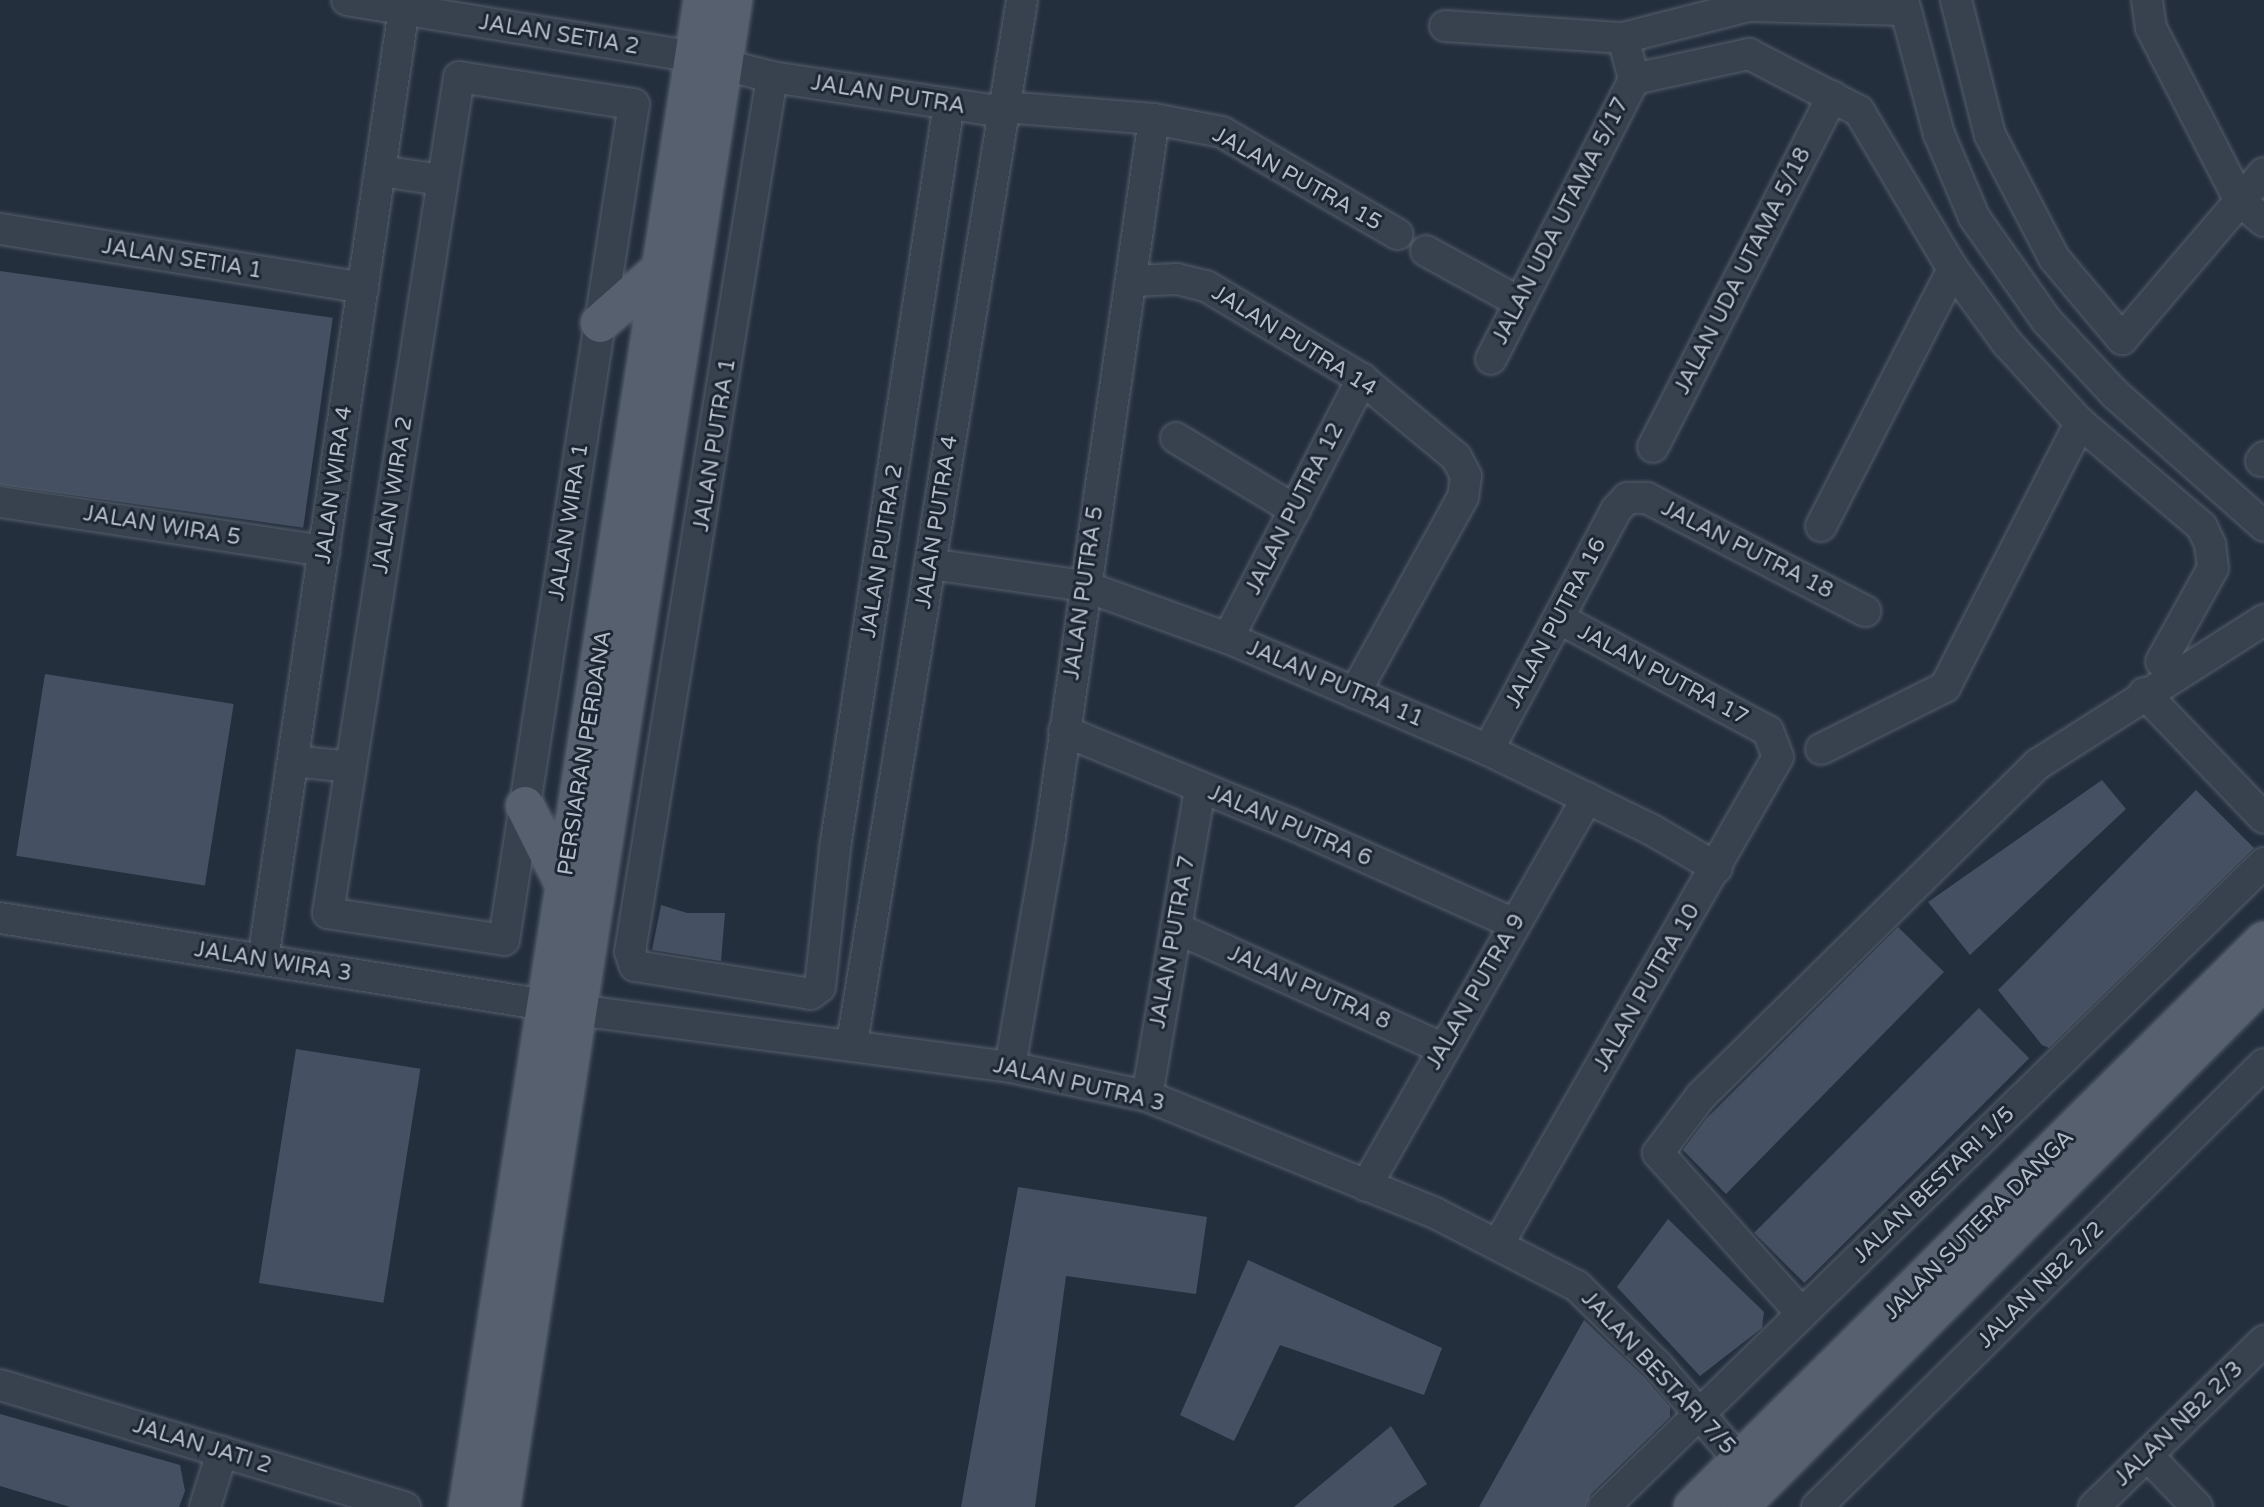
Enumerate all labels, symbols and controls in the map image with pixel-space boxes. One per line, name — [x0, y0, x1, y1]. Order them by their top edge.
street label: JALAN SETIA 2 — [477, 9, 641, 61]
street label: JALAN PUTRA — [809, 70, 967, 120]
street label: JALAN UDA UTAMA 5/17 — [1487, 93, 1635, 349]
street label: JALAN PUTRA 15 — [1208, 122, 1386, 236]
street label: JALAN UDA UTAMA 5/18 — [1669, 143, 1817, 399]
street label: JALAN SETIA 1 — [100, 233, 264, 285]
street label: JALAN PUTRA 14 — [1207, 280, 1381, 402]
street label: JALAN PUTRA 1 — [688, 356, 742, 534]
street label: JALAN WIRA 4 — [310, 405, 358, 565]
street label: JALAN WIRA 2 — [368, 415, 418, 575]
street label: JALAN PUTRA 12 — [1240, 419, 1350, 599]
street label: JALAN PUTRA 4 — [910, 433, 964, 611]
street label: JALAN WIRA 1 — [544, 442, 594, 602]
street label: JALAN PUTRA 2 — [855, 462, 909, 640]
street label: JALAN PUTRA 18 — [1657, 495, 1837, 605]
street label: JALAN WIRA 5 — [82, 501, 242, 551]
street label: JALAN PUTRA 5 — [1059, 504, 1109, 682]
street label: JALAN PUTRA 16 — [1500, 533, 1612, 713]
street label: JALAN PUTRA 17 — [1573, 619, 1753, 731]
street label: PERSIARAN PERDANA — [553, 629, 617, 877]
street label: JALAN PUTRA 11 — [1243, 635, 1427, 733]
street label: JALAN PUTRA 6 — [1204, 780, 1376, 872]
street label: JALAN PUTRA 7 — [1145, 853, 1201, 1031]
street label: JALAN PUTRA 10 — [1588, 900, 1706, 1076]
street label: JALAN PUTRA 9 — [1421, 910, 1531, 1074]
street label: JALAN WIRA 3 — [193, 937, 353, 987]
street label: JALAN PUTRA 8 — [1224, 940, 1394, 1036]
street label: JALAN PUTRA 3 — [991, 1052, 1167, 1118]
street label: JALAN BESTARI 1/5 — [1848, 1101, 2020, 1269]
street label: JALAN SUTERA DANGA — [1879, 1125, 2079, 1325]
street label: JALAN NB2 2/2 — [1972, 1216, 2110, 1354]
street label: JALAN BESTARI 7/5 — [1576, 1286, 1740, 1460]
street label: JALAN NB2 2/3 — [2109, 1356, 2249, 1492]
street label: JALAN JATI 2 — [130, 1412, 274, 1480]

